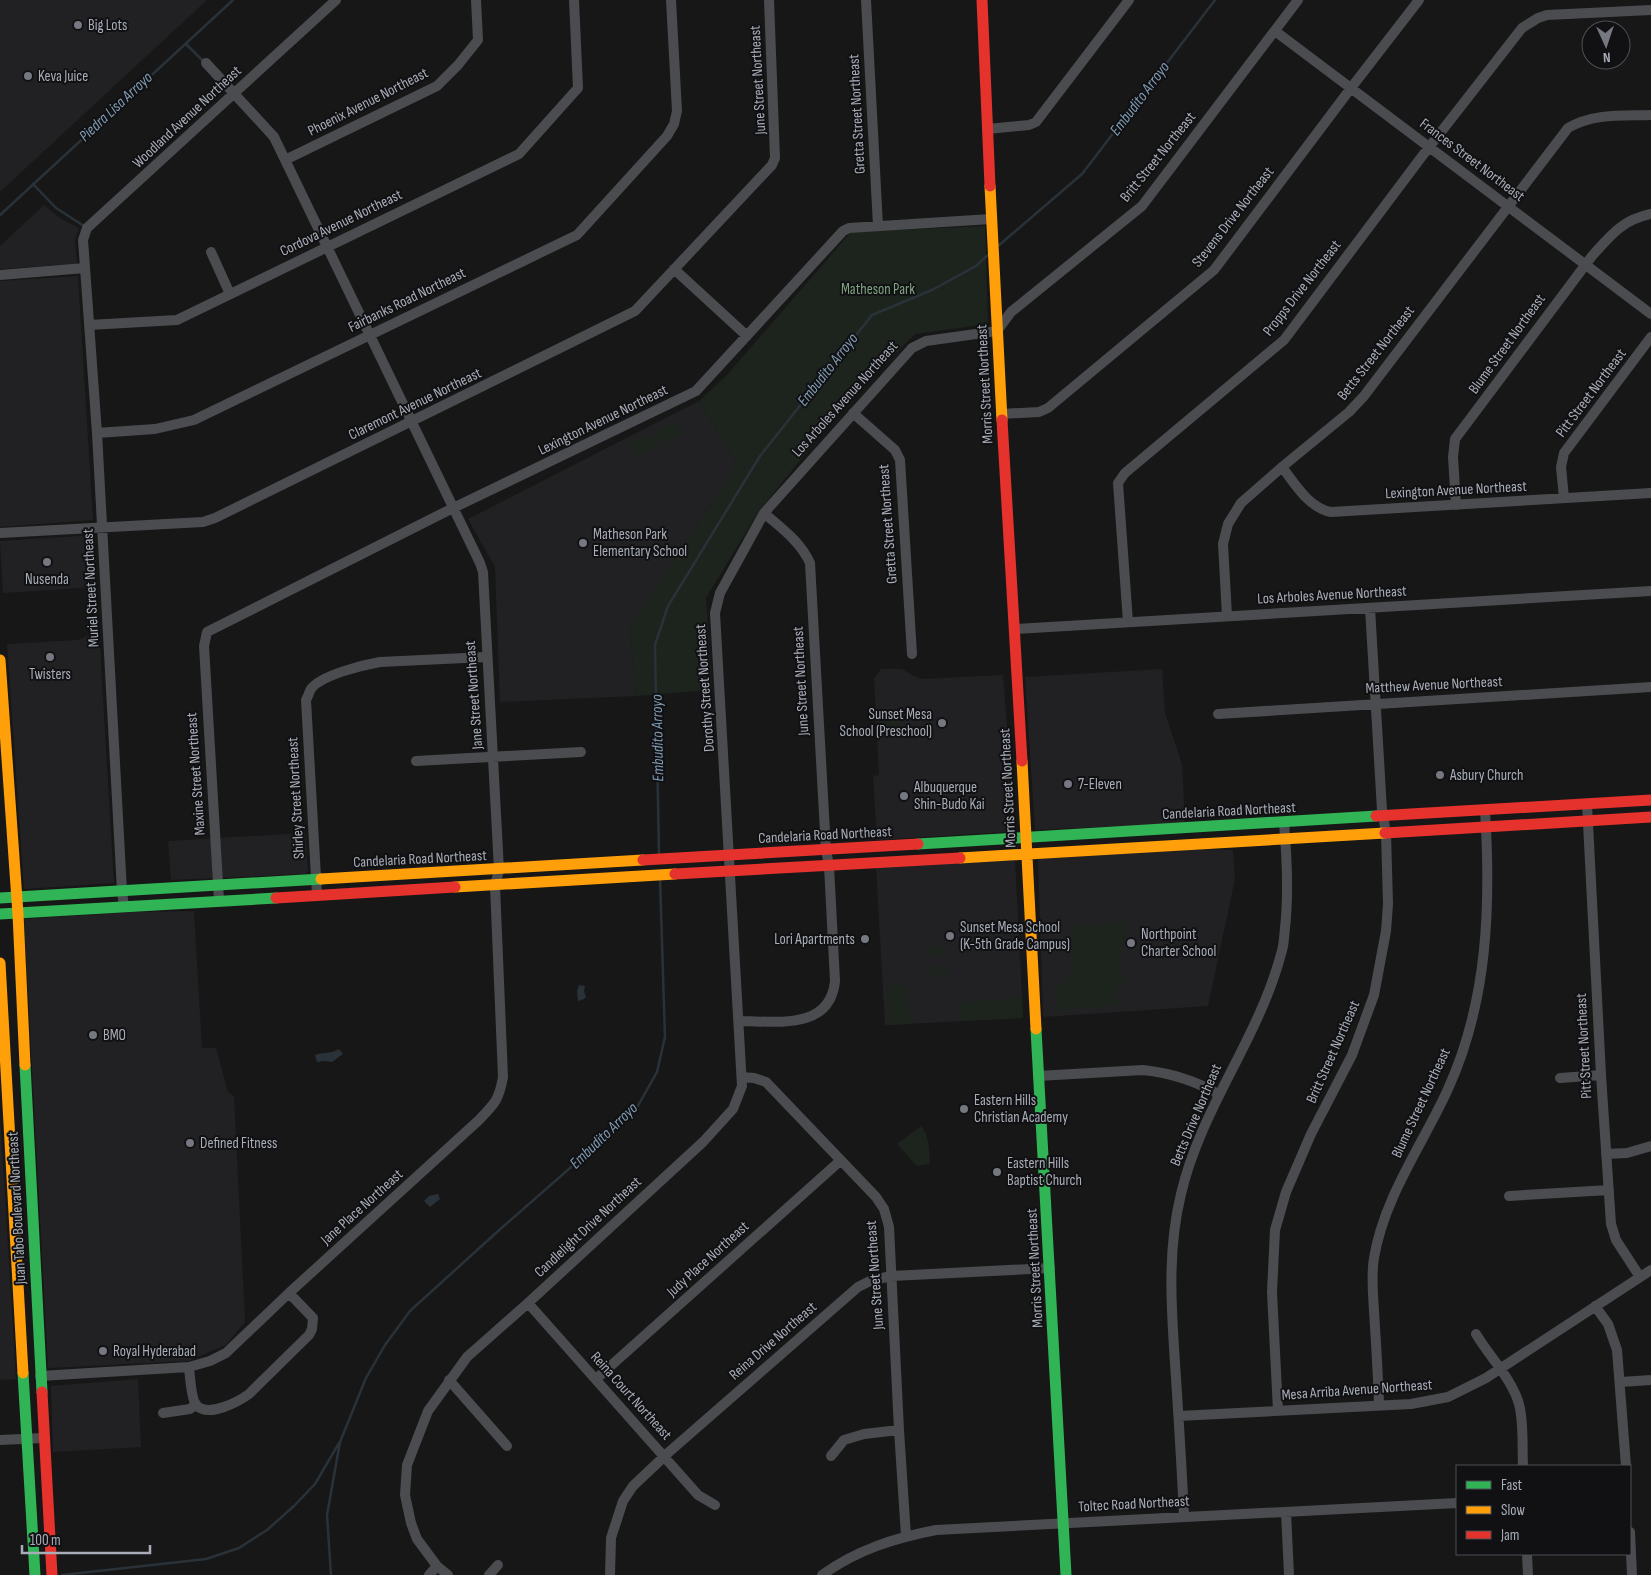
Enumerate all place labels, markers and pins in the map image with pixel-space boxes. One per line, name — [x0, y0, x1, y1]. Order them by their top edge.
place label: Big Lots — [88, 16, 127, 35]
marker: Big Lots — [72, 19, 84, 31]
place label: Keva Juice — [38, 67, 88, 86]
marker: Keva Juice — [22, 70, 34, 82]
place label: Matheson Park Elementary School — [593, 525, 687, 561]
marker: Matheson Park Elementary School — [577, 537, 589, 549]
marker: Nusenda — [41, 556, 53, 568]
place label: Nusenda — [25, 570, 69, 589]
marker: Twisters — [44, 651, 56, 663]
place label: Twisters — [29, 665, 71, 684]
place label: Sunset Mesa School (Preschool) — [840, 705, 932, 741]
marker: Sunset Mesa School (Preschool) — [936, 717, 948, 729]
place label: Asbury Church — [1449, 766, 1523, 785]
marker: Asbury Church — [1434, 769, 1446, 781]
place label: 7-Eleven — [1078, 775, 1122, 794]
place label: Albuquerque Shin-Budo Kai — [913, 778, 985, 814]
marker: 7-Eleven — [1062, 778, 1074, 790]
marker: Albuquerque Shin-Budo Kai — [898, 790, 910, 802]
place label: Sunset Mesa School (K-5th Grade Campus) — [960, 918, 1070, 954]
place label: Northpoint Charter School — [1141, 925, 1216, 961]
place label: Lori Apartments — [774, 930, 855, 949]
marker: Sunset Mesa School (K-5th Grade Campus) — [944, 930, 956, 942]
marker: Lori Apartments — [859, 933, 871, 945]
marker: Northpoint Charter School — [1125, 937, 1137, 949]
place label: BMO — [103, 1026, 126, 1045]
marker: BMO — [87, 1029, 99, 1041]
place label: Eastern Hills Christian Academy — [974, 1091, 1068, 1127]
marker: Eastern Hills Christian Academy — [958, 1103, 970, 1115]
place label: Defined Fitness — [200, 1134, 277, 1153]
marker: Defined Fitness — [184, 1137, 196, 1149]
place label: Eastern Hills Baptist Church — [1007, 1154, 1082, 1190]
marker: Eastern Hills Baptist Church — [991, 1166, 1003, 1178]
place label: Royal Hyderabad — [113, 1342, 196, 1361]
marker: Royal Hyderabad — [97, 1345, 109, 1357]

